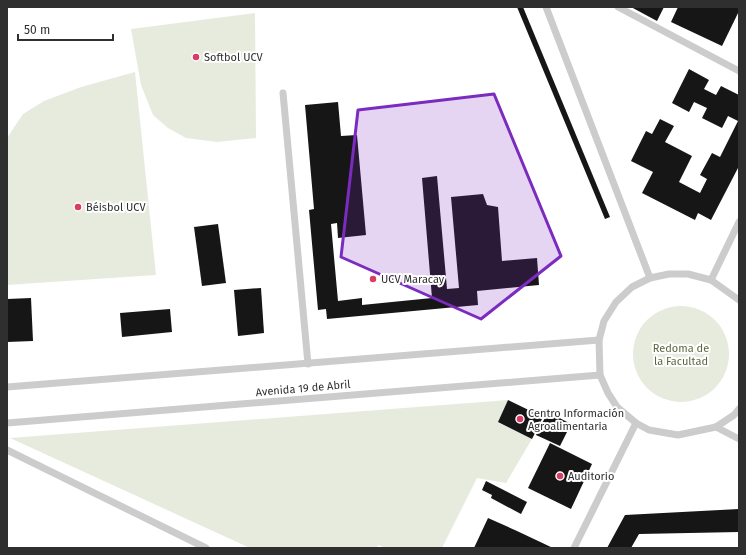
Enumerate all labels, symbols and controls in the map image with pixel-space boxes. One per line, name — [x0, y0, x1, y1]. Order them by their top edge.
scale bar — [18, 16, 113, 42]
text: 50 m — [24, 23, 50, 37]
place label: Softbol UCV — [204, 51, 264, 64]
marker: Softbol UCV — [191, 52, 201, 62]
place label: Béisbol UCV — [86, 201, 146, 214]
marker: Béisbol UCV — [73, 202, 83, 212]
place label: UCV Maracay — [381, 273, 445, 286]
marker: UCV Maracay — [368, 274, 378, 284]
park label: Redoma de la Facultad — [653, 342, 709, 368]
street label: Avenida 19 de Abril — [255, 378, 351, 399]
place label: Centro Información Agroalimentaria — [528, 407, 624, 433]
marker: Centro Información Agroalimentaria — [515, 414, 525, 424]
place label: Auditorio — [568, 470, 614, 483]
marker: Auditorio — [555, 471, 565, 481]

